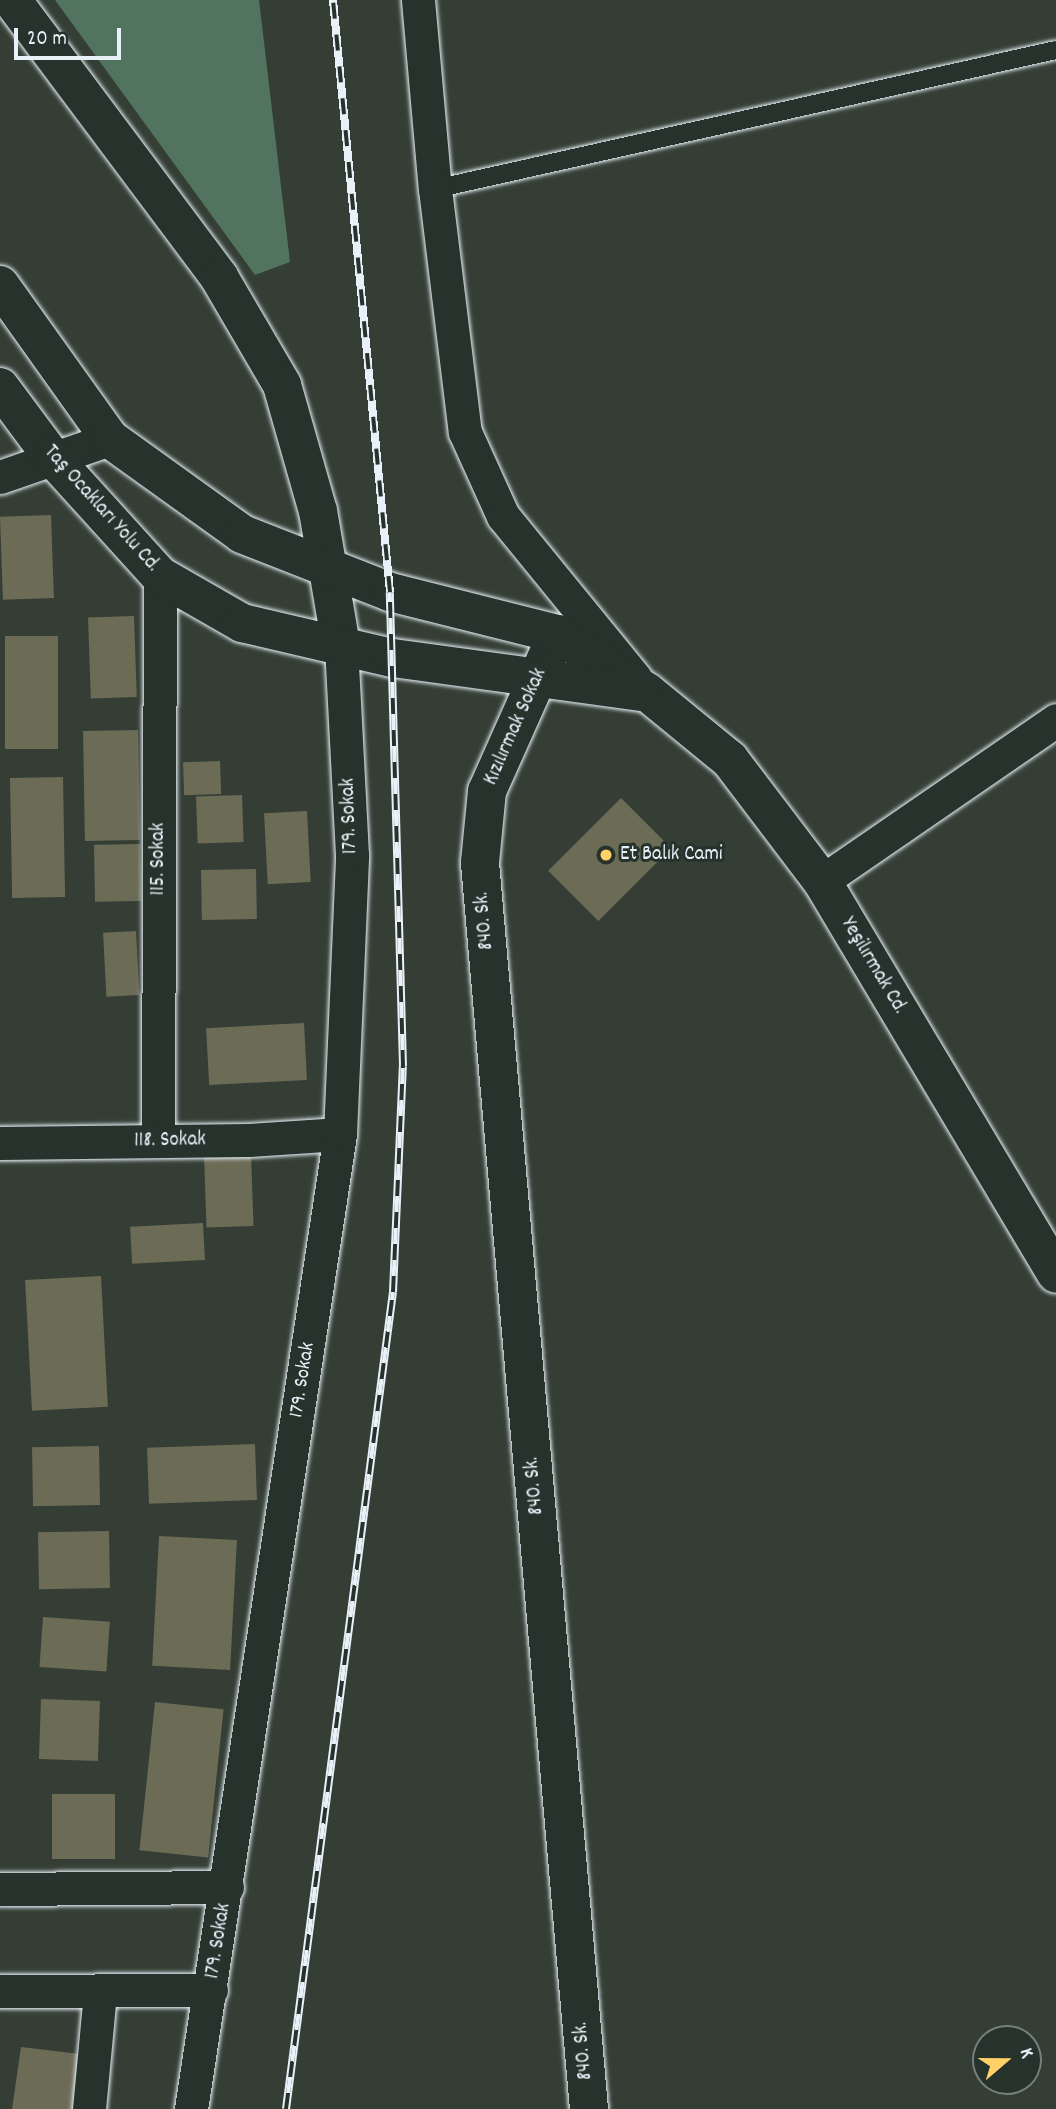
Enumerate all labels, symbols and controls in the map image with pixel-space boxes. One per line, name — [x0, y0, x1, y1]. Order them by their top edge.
scale bar — [18, 14, 124, 58]
text: 20 m — [27, 25, 67, 55]
street label: Taş Ocakları Yolu Cd. — [37, 440, 165, 578]
street label: Kızılırmak Sokak — [479, 665, 553, 789]
street label: 179. Sokak — [336, 777, 364, 855]
street label: 115. Sokak — [146, 823, 172, 895]
place label: Et Balık Cami — [620, 842, 723, 868]
marker: Et Balık Cami — [598, 847, 614, 863]
street label: 840. Sk. — [470, 891, 500, 951]
street label: Yeşilırmak Cd. — [834, 913, 912, 1019]
street label: 118. Sokak — [134, 1128, 206, 1154]
street label: 179. Sokak — [285, 1340, 321, 1420]
street label: 840. Sk. — [520, 1456, 550, 1516]
street label: 179. Sokak — [201, 1901, 237, 1981]
street label: 840. Sk. — [569, 2021, 599, 2081]
north arrow — [972, 2025, 1042, 2095]
text: K — [1011, 2045, 1040, 2062]

